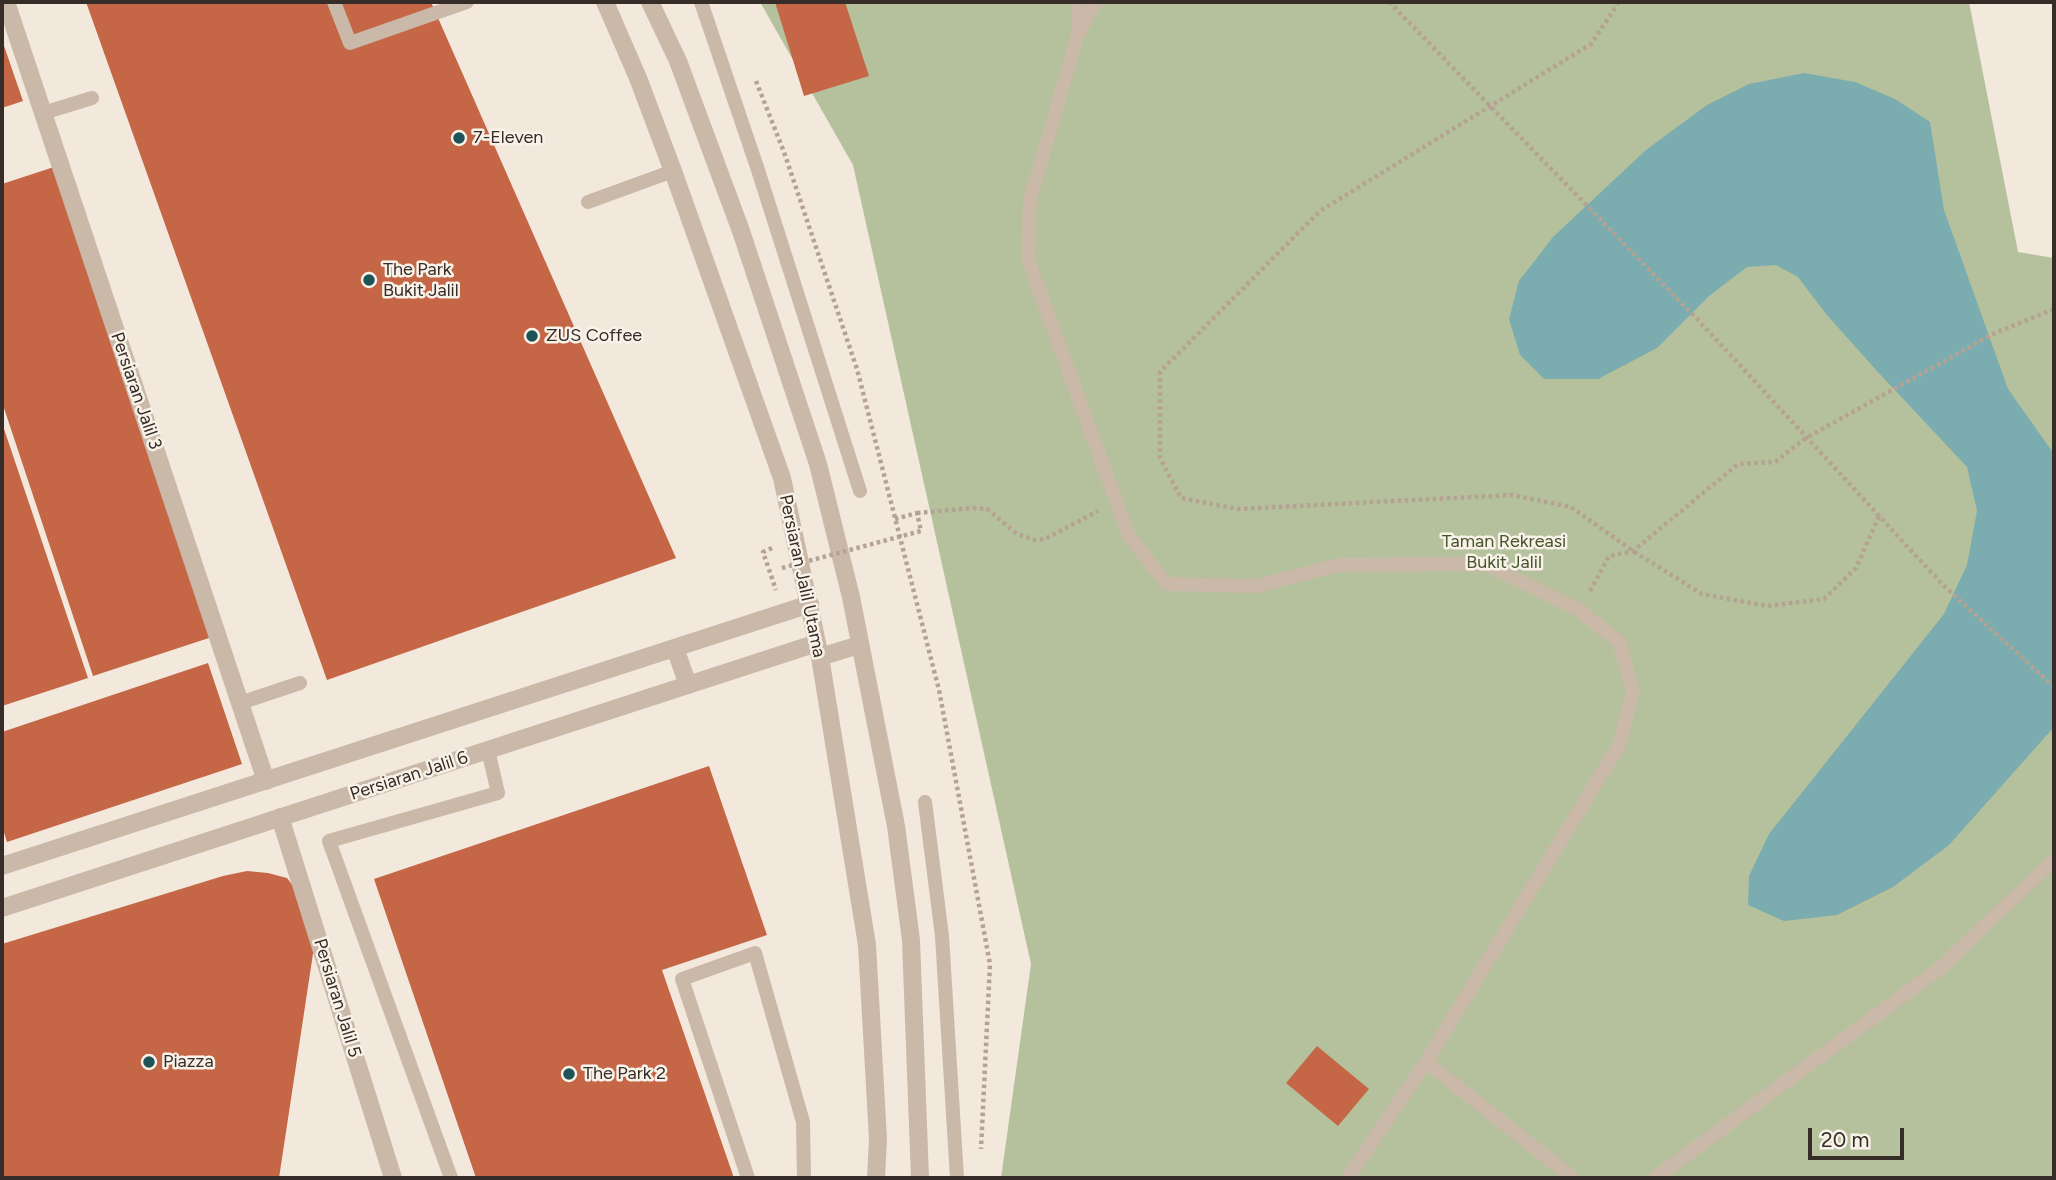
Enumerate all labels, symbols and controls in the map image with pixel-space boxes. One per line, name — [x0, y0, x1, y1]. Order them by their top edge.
place label: 7-Eleven — [473, 127, 543, 149]
marker: 7-Eleven — [451, 130, 467, 146]
place label: The Park Bukit Jalil — [383, 259, 459, 302]
marker: The Park Bukit Jalil — [361, 272, 377, 288]
place label: ZUS Coffee — [546, 325, 642, 347]
marker: ZUS Coffee — [524, 328, 540, 344]
street label: Persiaran Jalil 3 — [106, 330, 166, 452]
street label: Persiaran Jalil Utama — [774, 493, 830, 659]
park label: Taman Rekreasi Bukit Jalil — [1442, 531, 1566, 574]
street label: Persiaran Jalil 6 — [347, 747, 471, 805]
street label: Persiaran Jalil 5 — [309, 936, 365, 1060]
place label: Piazza — [163, 1051, 214, 1073]
marker: Piazza — [141, 1054, 157, 1070]
place label: The Park 2 — [583, 1063, 666, 1085]
marker: The Park 2 — [561, 1066, 577, 1082]
scale bar — [1811, 1114, 1907, 1158]
text: 20 m — [1821, 1127, 1869, 1152]

